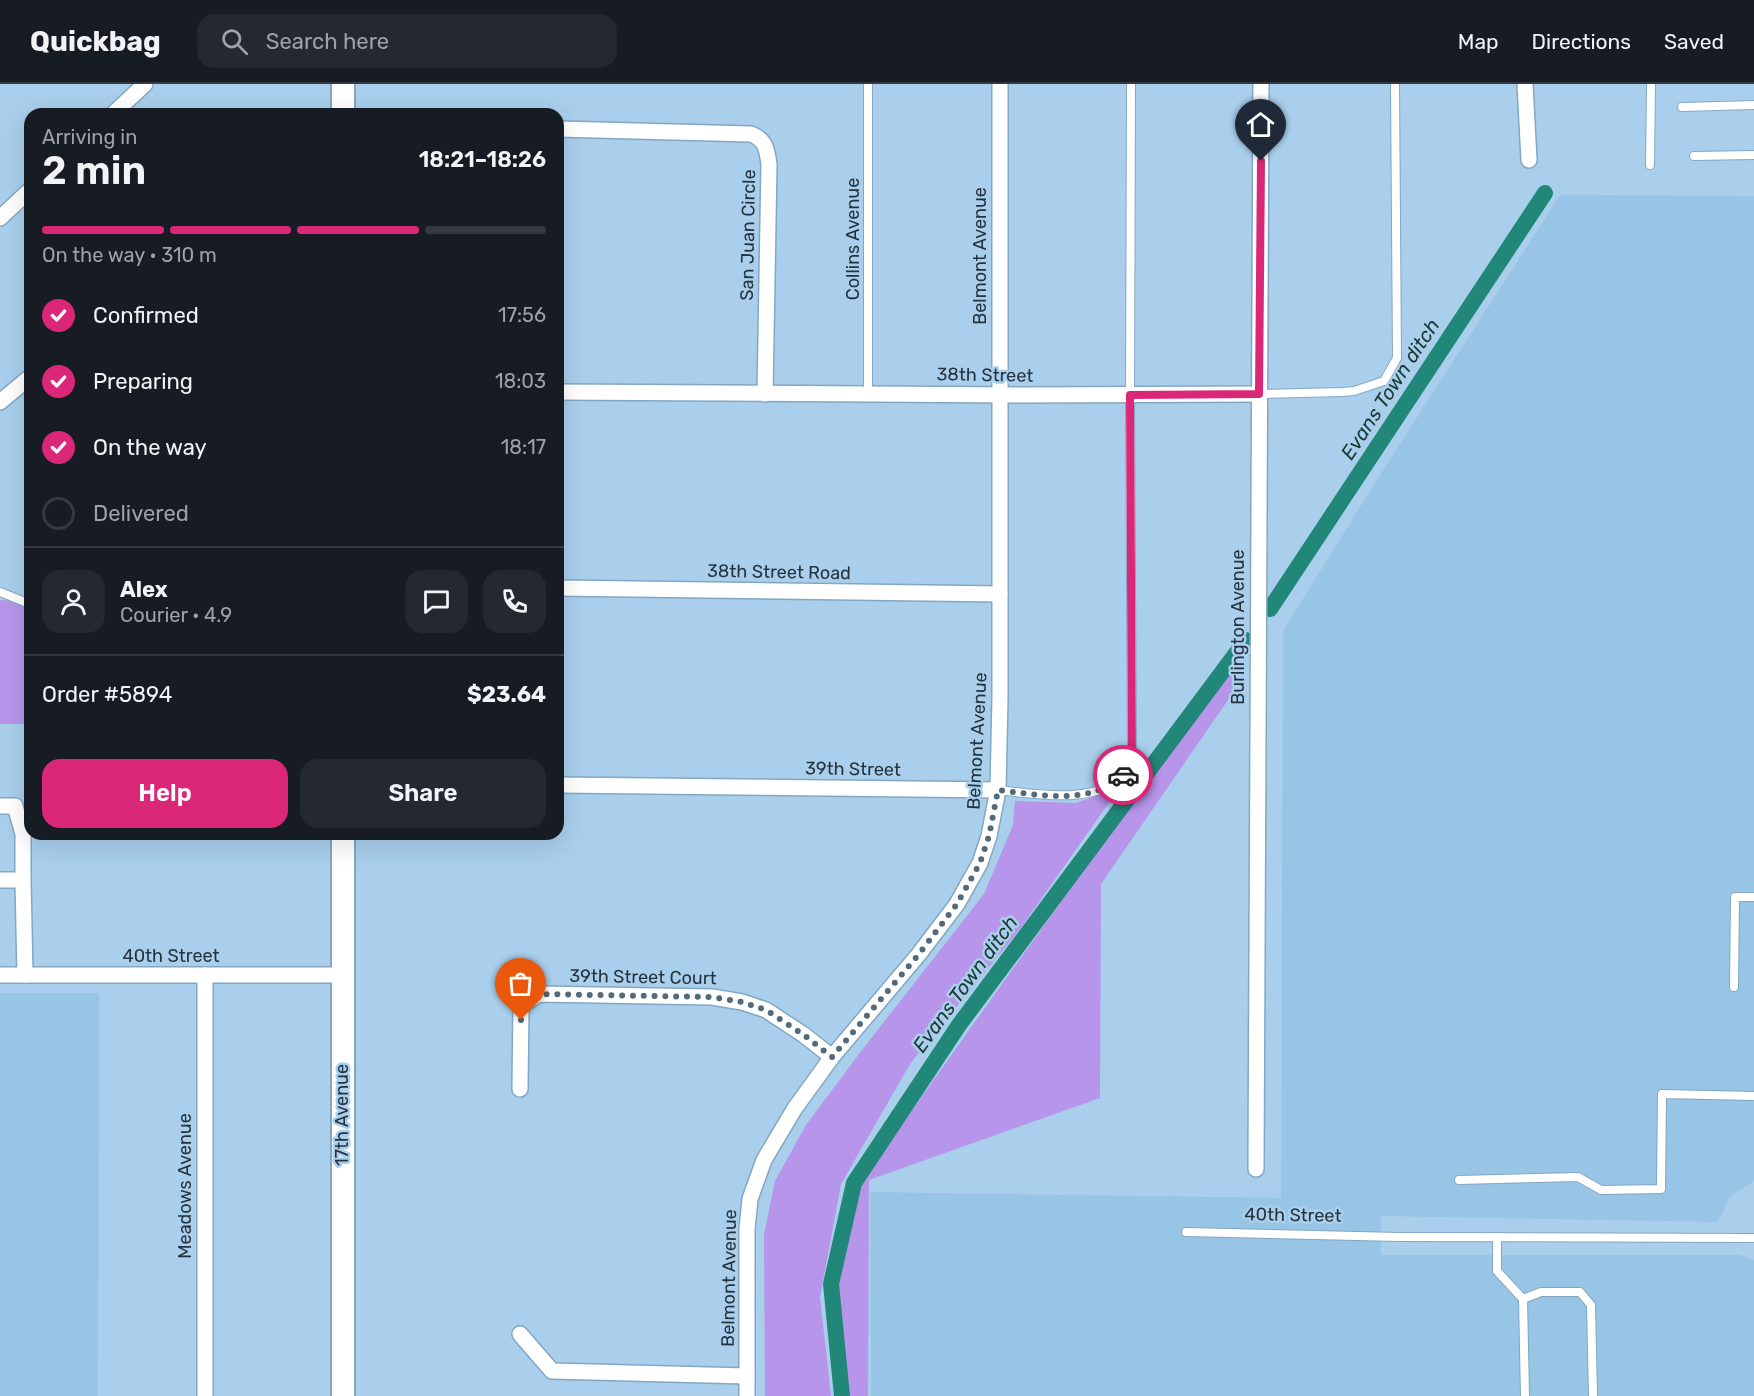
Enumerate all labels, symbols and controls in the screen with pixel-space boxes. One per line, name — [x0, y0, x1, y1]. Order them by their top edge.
search box — [197, 14, 617, 68]
text: Quickbag — [30, 25, 161, 58]
icon: search — [218, 25, 251, 58]
text: Search here — [266, 28, 389, 55]
text: Map — [1458, 29, 1499, 54]
text: Directions — [1532, 29, 1631, 54]
text: Saved — [1664, 29, 1724, 54]
pin — [1235, 99, 1286, 161]
icon: home — [1244, 108, 1277, 141]
text: Arriving in — [42, 125, 137, 149]
text: 18:21–18:26 — [419, 146, 546, 173]
text: 2 min — [42, 148, 146, 194]
street label: San Juan Circle — [736, 169, 760, 301]
street label: Collins Avenue — [842, 178, 864, 300]
street label: Belmont Avenue — [969, 187, 991, 325]
text: On the way · 310 m — [42, 243, 217, 267]
icon: check — [42, 299, 75, 332]
text: Confirmed — [93, 302, 199, 329]
text: 17:56 — [498, 303, 546, 327]
water label: Evans Town ditch — [1336, 314, 1444, 464]
street label: 38th Street — [936, 363, 1034, 387]
icon: check — [42, 365, 75, 398]
text: Preparing — [93, 368, 193, 395]
text: 18:03 — [495, 369, 546, 393]
icon: check — [42, 431, 75, 464]
text: On the way — [93, 434, 207, 461]
text: 18:17 — [501, 435, 546, 459]
text: Delivered — [93, 500, 189, 527]
street label: Burlington Avenue — [1227, 549, 1249, 705]
street label: 38th Street Road — [707, 560, 851, 584]
button: person — [42, 570, 105, 633]
button: chat — [405, 570, 468, 633]
button: phone — [483, 570, 546, 633]
text: Alex — [120, 576, 168, 603]
text: Courier · 4.9 — [120, 603, 232, 627]
street label: Belmont Avenue — [962, 672, 992, 810]
text: Order #5894 — [42, 681, 172, 708]
text: $23.64 — [467, 681, 546, 708]
courier — [1093, 745, 1153, 805]
street label: 39th Street — [805, 757, 901, 781]
button: Help — [42, 759, 288, 828]
button: Share — [300, 759, 546, 828]
icon: car — [1107, 759, 1140, 792]
water label: Evans Town ditch — [907, 911, 1023, 1057]
street label: 40th Street — [122, 945, 220, 967]
pin — [495, 958, 546, 1020]
street label: 39th Street Court — [569, 965, 717, 989]
icon: bag — [504, 967, 537, 1000]
street label: 17th Avenue — [331, 1064, 353, 1166]
street label: Meadows Avenue — [174, 1113, 196, 1259]
street label: 40th Street — [1244, 1203, 1342, 1227]
street label: Belmont Avenue — [717, 1209, 741, 1347]

